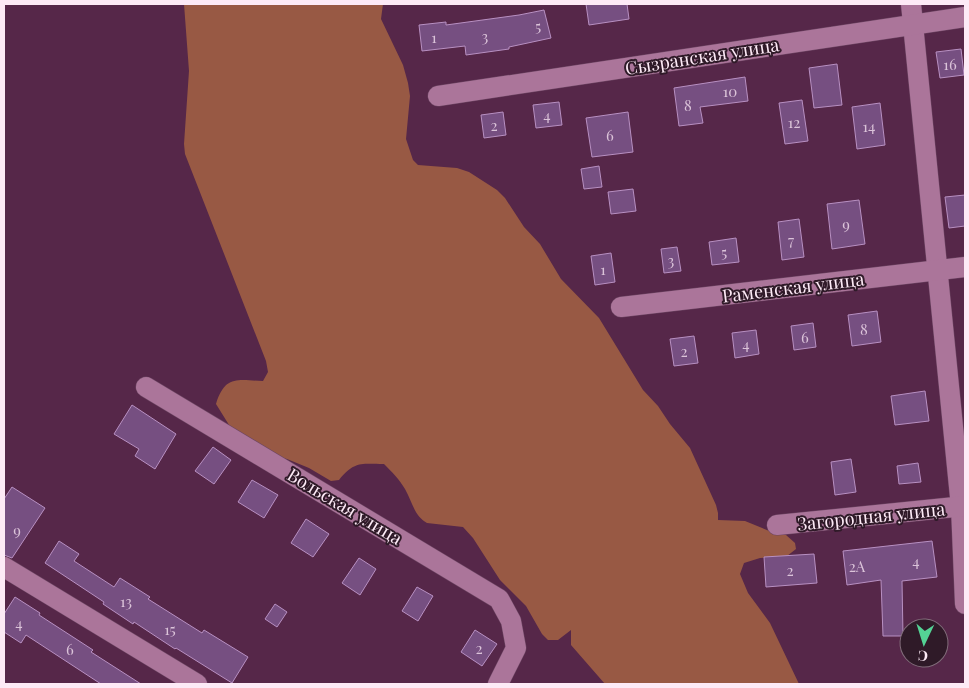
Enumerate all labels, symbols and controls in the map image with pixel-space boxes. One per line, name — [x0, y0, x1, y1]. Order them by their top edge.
house number: 5 — [535, 16, 541, 36]
house number: 3 — [482, 26, 489, 46]
house number: 1 — [431, 27, 437, 47]
street label: Сызранская улица — [623, 32, 781, 80]
house number: 16 — [943, 54, 957, 74]
house number: 10 — [723, 81, 737, 101]
house number: 8 — [684, 95, 692, 115]
house number: 4 — [543, 105, 551, 125]
house number: 12 — [788, 112, 800, 132]
house number: 2 — [490, 115, 498, 135]
house number: 14 — [863, 116, 875, 136]
house number: 6 — [606, 125, 614, 145]
house number: 9 — [842, 214, 850, 234]
house number: 7 — [788, 230, 794, 250]
house number: 5 — [721, 242, 727, 262]
house number: 3 — [668, 250, 675, 270]
house number: 1 — [600, 259, 606, 279]
street label: Раменская улица — [721, 266, 865, 308]
house number: 8 — [860, 319, 868, 339]
house number: 6 — [801, 327, 809, 347]
house number: 4 — [742, 334, 750, 354]
house number: 2 — [680, 341, 688, 361]
street label: Вольская улица — [283, 462, 407, 550]
street label: Загородная улица — [796, 496, 946, 536]
house number: 9 — [13, 520, 21, 540]
house number: 4 — [912, 551, 920, 571]
house number: 2А — [849, 556, 866, 576]
house number: 2 — [786, 560, 794, 580]
house number: 13 — [120, 591, 132, 611]
house number: 4 — [15, 613, 23, 633]
north arrow — [899, 618, 949, 668]
house number: 15 — [164, 619, 176, 639]
house number: 2 — [475, 638, 483, 658]
house number: 6 — [66, 639, 74, 659]
text: С — [917, 647, 929, 666]

